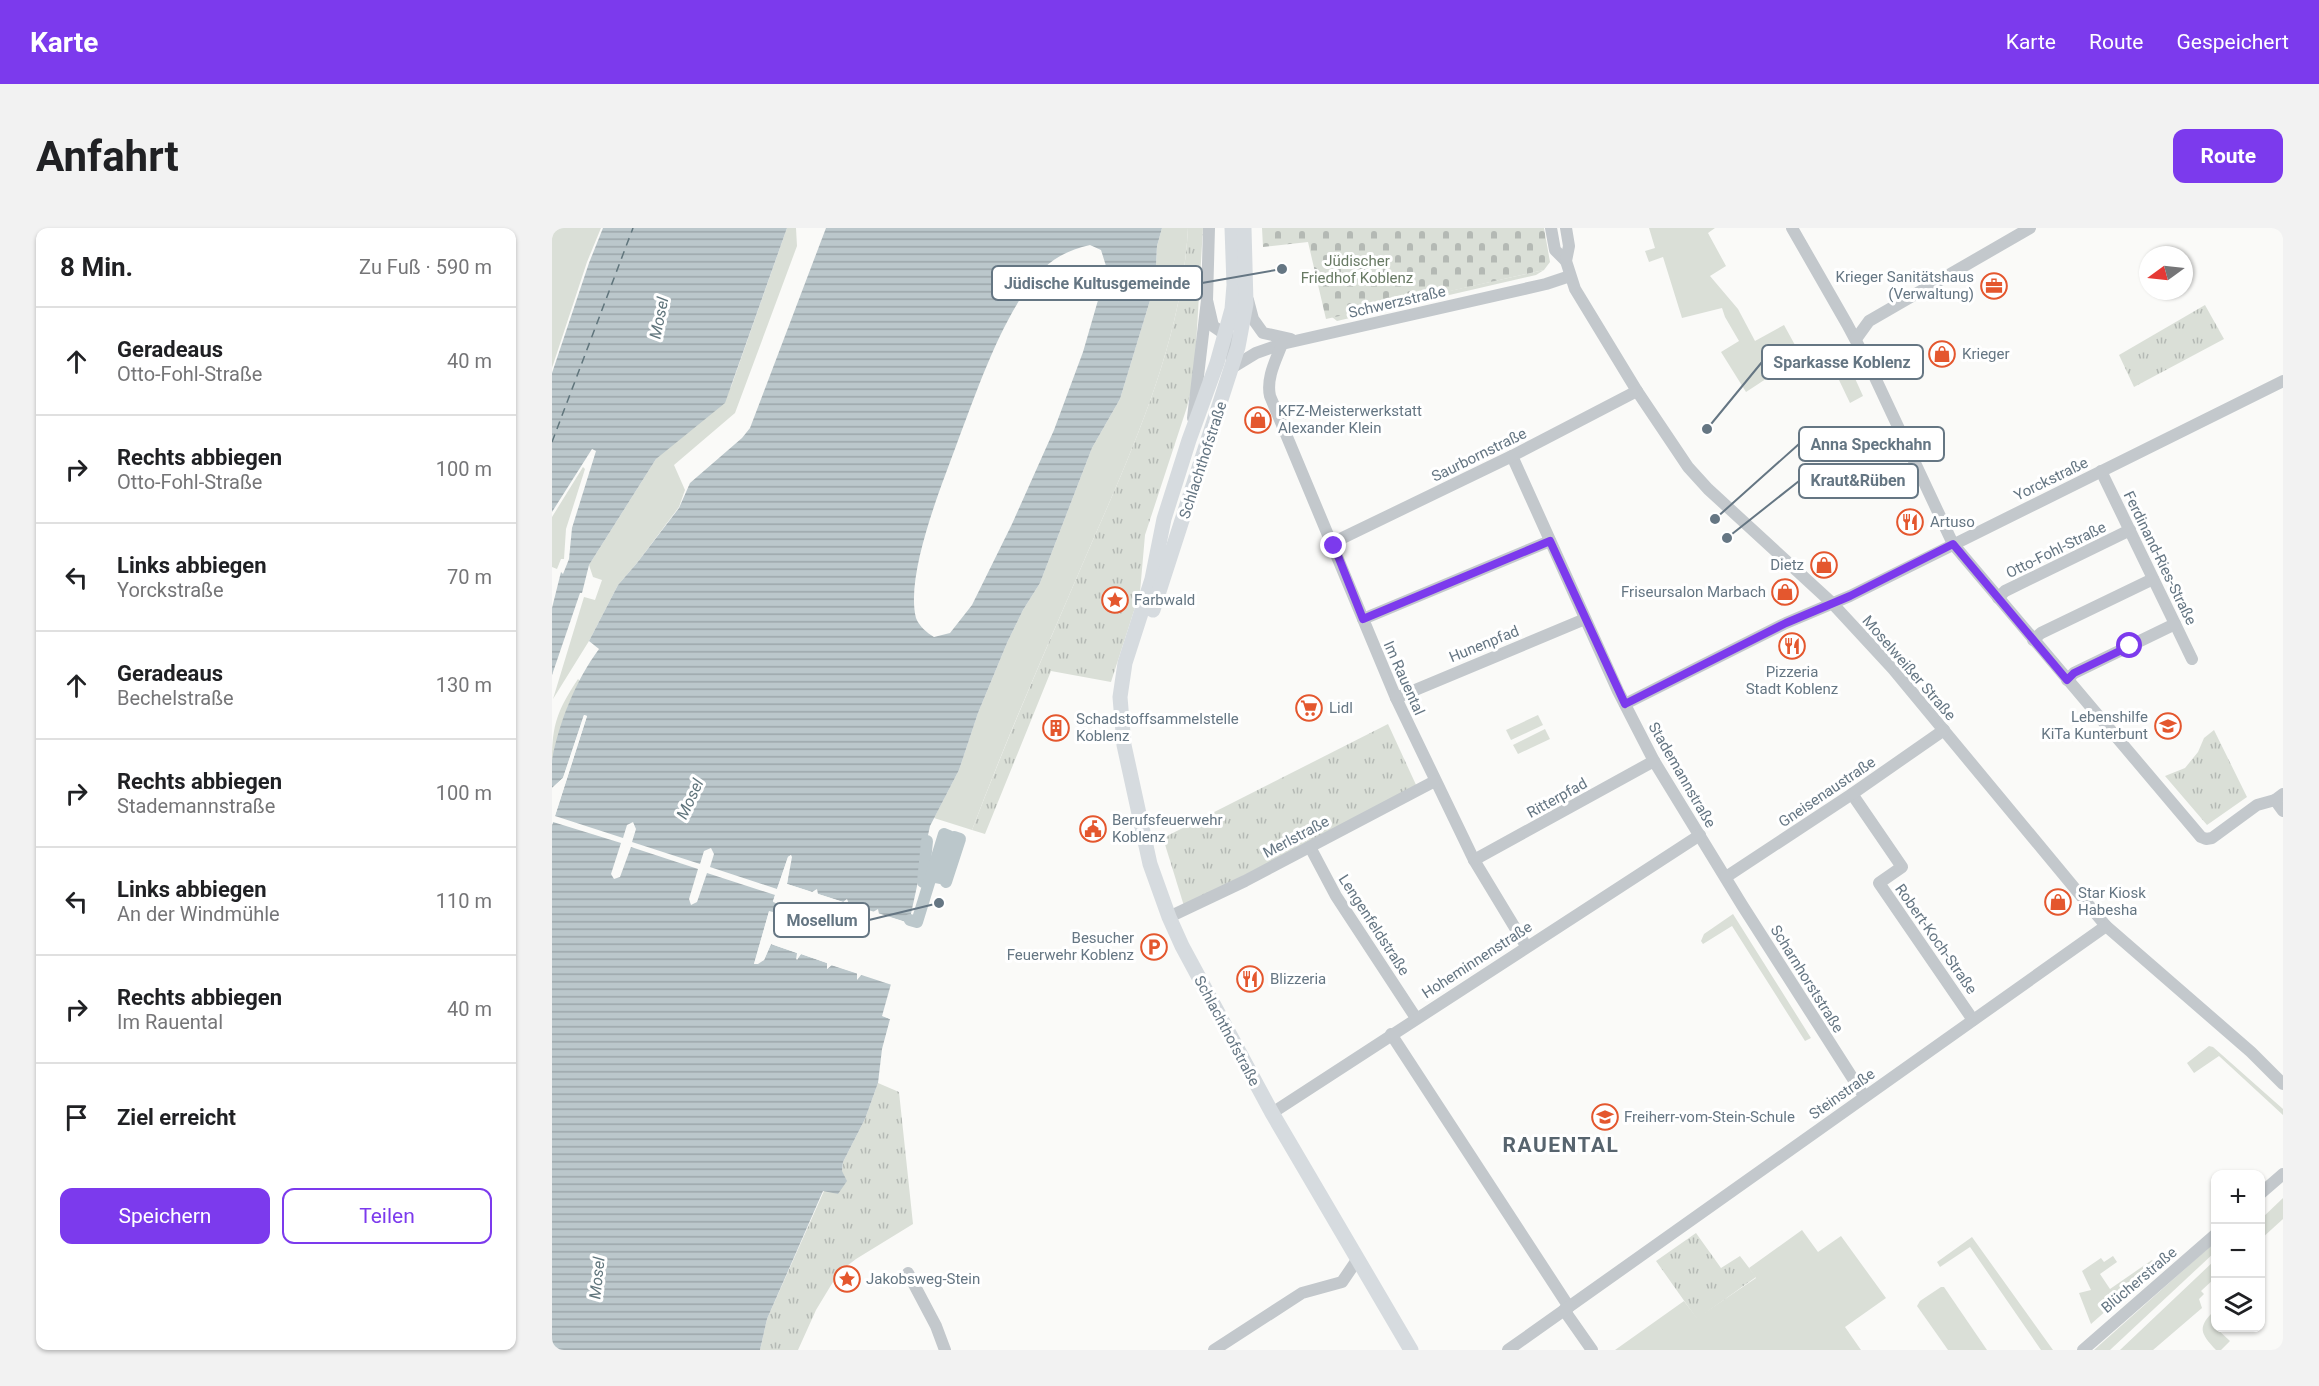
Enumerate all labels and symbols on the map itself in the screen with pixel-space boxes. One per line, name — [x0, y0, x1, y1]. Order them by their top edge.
north arrow — [2139, 246, 2193, 300]
park label: Jüdischer Friedhof Koblenz — [1301, 252, 1413, 287]
callout: Jüdische Kultusgemeinde — [992, 266, 1202, 300]
place label: Krieger Sanitätshaus (Verwaltung) — [1836, 268, 1974, 303]
office icon: Krieger Sanitätshaus (Verwaltung) — [1979, 271, 2009, 301]
text: Jüdische Kultusgemeinde — [1004, 274, 1190, 293]
street label: Schwerzstraße — [1347, 282, 1447, 322]
water label: Mosel — [646, 295, 672, 341]
shop icon: Krieger — [1927, 339, 1957, 369]
callout: Sparkasse Koblenz — [1762, 345, 1923, 379]
place label: Krieger — [1962, 345, 2010, 363]
text: Sparkasse Koblenz — [1773, 353, 1911, 372]
street label: Schlachthofstraße — [1176, 399, 1230, 521]
place label: KFZ-Meisterwerkstatt Alexander Klein — [1278, 402, 1422, 437]
shop icon: KFZ-Meisterwerkstatt Alexander Klein — [1243, 405, 1273, 435]
street label: Saurbornstraße — [1429, 424, 1529, 486]
callout: Anna Speckhahn — [1799, 427, 1944, 461]
text: Anna Speckhahn — [1811, 435, 1931, 454]
street label: Yorckstraße — [2011, 453, 2091, 505]
callout: Kraut&Rüben — [1799, 464, 1918, 498]
text: Kraut&Rüben — [1810, 471, 1906, 490]
street label: Ferdinand-Ries-Straße — [2120, 488, 2200, 628]
restaurant icon: Artuso — [1895, 507, 1925, 537]
place label: Artuso — [1930, 513, 1975, 531]
street label: Otto-Fohl-Straße — [2003, 518, 2109, 582]
route end — [1320, 532, 1346, 558]
shop icon: Dietz — [1809, 550, 1839, 580]
place label: Dietz — [1770, 556, 1804, 574]
shop icon: Friseursalon Marbach — [1770, 577, 1800, 607]
place label: Friseursalon Marbach — [1621, 583, 1766, 601]
place icon: Farbwald — [1100, 585, 1130, 615]
place label: Farbwald — [1134, 591, 1195, 609]
street label: Moselweißer Straße — [1859, 612, 1960, 724]
street label: Hunenpfad — [1446, 622, 1522, 666]
restaurant icon: Pizzeria Stadt Koblenz — [1777, 631, 1807, 661]
route start — [2116, 632, 2142, 658]
street label: Im Rauental — [1380, 638, 1428, 718]
place label: Pizzeria Stadt Koblenz — [1746, 663, 1838, 698]
supermarket icon: Lidl — [1294, 693, 1324, 723]
place label: Lidl — [1329, 699, 1353, 717]
place label: Lebenshilfe KiTa Kunterbunt — [2041, 708, 2148, 743]
place label: Schadstoffsammelstelle Koblenz — [1076, 710, 1239, 745]
school or university icon: Lebenshilfe KiTa Kunterbunt — [2153, 711, 2183, 741]
building icon: Schadstoffsammelstelle Koblenz — [1041, 713, 1071, 743]
street label: Stademannstraße — [1645, 719, 1719, 831]
street label: Gneisenaustraße — [1775, 753, 1879, 831]
street label: Ritterpfad — [1524, 774, 1590, 822]
water label: Mosel — [672, 776, 708, 822]
place label: Berufsfeuerwehr Koblenz — [1112, 811, 1223, 846]
street label: Merlstraße — [1260, 812, 1332, 862]
public building icon: Berufsfeuerwehr Koblenz — [1078, 814, 1108, 844]
street label: Lengenfeldstraße — [1335, 871, 1413, 979]
street label: Robert-Koch-Straße — [1891, 880, 1981, 998]
place label: Star Kiosk Habesha — [2078, 884, 2146, 919]
shop icon: Star Kiosk Habesha — [2043, 887, 2073, 917]
callout: Mosellum — [774, 903, 869, 937]
text: Mosellum — [786, 911, 858, 930]
street label: Hoheminnenstraße — [1419, 918, 1535, 1002]
street label: Scharnhorststraße — [1767, 922, 1847, 1036]
place label: Besucher Feuerwehr Koblenz — [1007, 929, 1134, 964]
parking icon: Besucher Feuerwehr Koblenz — [1139, 932, 1169, 962]
restaurant icon: Blizzeria — [1235, 964, 1265, 994]
place label: Blizzeria — [1270, 970, 1326, 988]
street label: Schlachthofstraße — [1190, 973, 1264, 1089]
street label: Steinstraße — [1806, 1065, 1878, 1123]
school or university icon: Freiherr-vom-Stein-Schule — [1590, 1102, 1620, 1132]
place label: Freiherr-vom-Stein-Schule — [1624, 1108, 1795, 1126]
district label: RAUENTAL — [1503, 1133, 1619, 1157]
street label: Blücherstraße — [2098, 1243, 2180, 1317]
water label: Mosel — [585, 1256, 609, 1300]
place icon: Jakobsweg-Stein — [832, 1264, 862, 1294]
place label: Jakobsweg-Stein — [866, 1270, 980, 1288]

